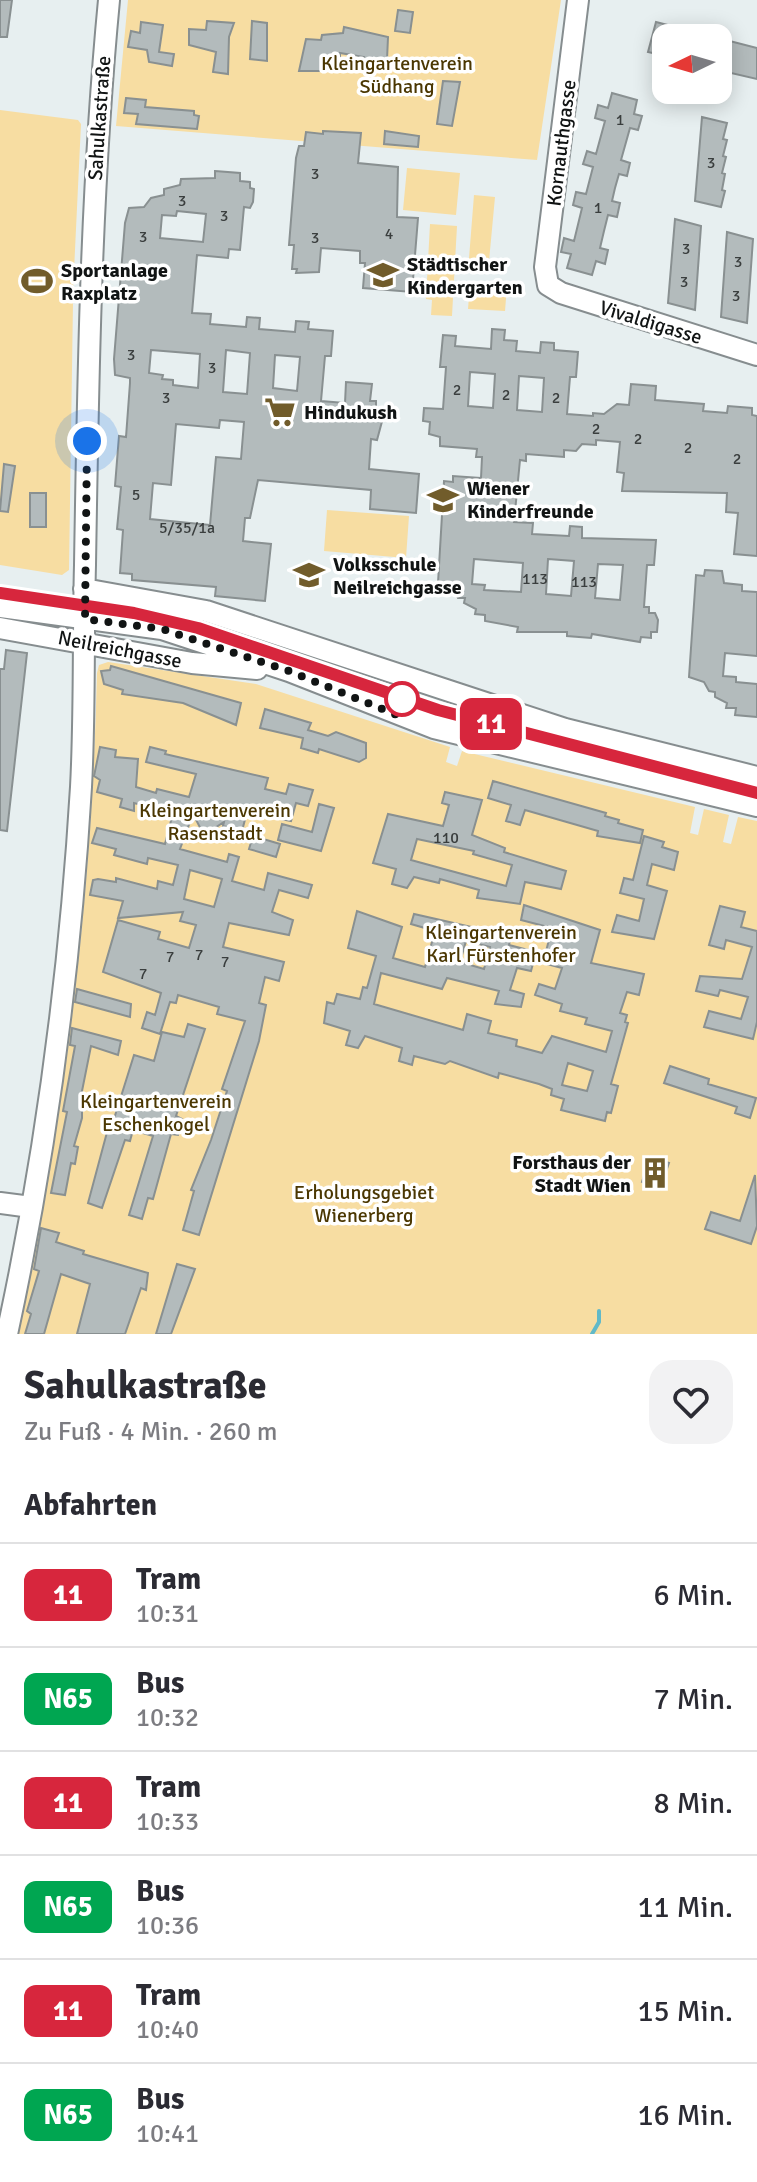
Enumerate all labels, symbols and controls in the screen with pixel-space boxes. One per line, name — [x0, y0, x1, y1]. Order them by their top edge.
north arrow — [652, 24, 732, 104]
map controls — [652, 24, 732, 104]
park label: Kleingartenverein Südhang — [321, 51, 473, 99]
street label: Sahulkastraße — [83, 55, 116, 181]
street label: Kornauthgasse — [541, 78, 582, 208]
house number: 1 — [616, 110, 624, 130]
house number: 3 — [707, 153, 715, 173]
house number: 3 — [311, 164, 319, 184]
house number: 3 — [178, 191, 186, 211]
house number: 1 — [594, 198, 602, 218]
house number: 3 — [220, 206, 228, 226]
house number: 4 — [385, 224, 394, 244]
house number: 3 — [139, 227, 147, 247]
house number: 3 — [311, 228, 319, 248]
house number: 3 — [682, 239, 690, 259]
place label: Städtischer Kindergarten — [407, 252, 523, 300]
house number: 3 — [734, 252, 742, 272]
place label: Sportanlage Raxplatz — [61, 258, 168, 306]
school or university icon: Städtischer Kindergarten — [366, 258, 400, 292]
sports icon: Sportanlage Raxplatz — [20, 264, 54, 298]
house number: 3 — [680, 272, 688, 292]
house number: 3 — [732, 286, 740, 306]
street label: Vivaldigasse — [597, 295, 705, 350]
house number: 3 — [127, 345, 135, 365]
house number: 3 — [208, 358, 216, 378]
house number: 2 — [453, 380, 461, 400]
house number: 2 — [502, 385, 510, 405]
house number: 3 — [162, 388, 170, 408]
house number: 2 — [552, 388, 560, 408]
supermarket icon: Hindukush — [263, 395, 297, 429]
place label: Hindukush — [304, 400, 397, 425]
house number: 2 — [592, 419, 600, 439]
your location — [67, 421, 107, 461]
house number: 2 — [634, 429, 642, 449]
house number: 2 — [684, 438, 692, 458]
house number: 2 — [733, 449, 741, 469]
place label: Wiener Kinderfreunde — [467, 476, 594, 524]
school or university icon: Wiener Kinderfreunde — [426, 483, 460, 517]
house number: 5 — [132, 485, 140, 505]
house number: 5/35/1a — [159, 518, 215, 538]
place label: Volksschule Neilreichgasse — [333, 552, 462, 600]
school or university icon: Volksschule Neilreichgasse — [292, 558, 326, 592]
house number: 113 — [522, 569, 548, 589]
house number: 113 — [571, 572, 597, 592]
street label: Neilreichgasse — [56, 625, 184, 674]
unlabelled marker — [385, 682, 419, 716]
line badge: 11 — [455, 698, 527, 750]
text: 11 — [476, 707, 506, 741]
park label: Kleingartenverein Rasenstadt — [139, 798, 291, 846]
house number: 110 — [433, 828, 459, 848]
park label: Kleingartenverein Karl Fürstenhofer — [425, 920, 577, 968]
house number: 7 — [195, 945, 203, 965]
house number: 7 — [166, 947, 174, 967]
house number: 7 — [221, 952, 229, 972]
house number: 7 — [139, 964, 147, 984]
park label: Kleingartenverein Eschenkogel — [80, 1089, 232, 1137]
place label: Forsthaus der Stadt Wien — [512, 1150, 631, 1198]
building icon: Forsthaus der Stadt Wien — [638, 1156, 672, 1190]
park label: Erholungsgebiet Wienerberg — [294, 1180, 434, 1228]
button: heart — [649, 1360, 733, 1444]
text: Sahulkastraße — [24, 1362, 267, 1409]
text: Zu Fuß · 4 Min. · 260 m — [24, 1416, 277, 1448]
text: Abfahrten — [24, 1487, 157, 1524]
text: Tram — [136, 1561, 201, 1598]
text: 6 Min. — [654, 1577, 733, 1614]
text: 11 — [53, 1578, 83, 1612]
text: 10:31 — [136, 1598, 199, 1630]
text: Bus — [136, 1665, 184, 1702]
text: 7 Min. — [654, 1681, 733, 1718]
text: N65 — [43, 1682, 93, 1716]
text: 10:32 — [136, 1702, 199, 1734]
text: Tram — [136, 1769, 201, 1806]
text: 8 Min. — [654, 1785, 733, 1822]
text: 11 — [53, 1786, 83, 1820]
text: 10:33 — [136, 1806, 199, 1838]
text: Bus — [136, 1873, 184, 1910]
text: 11 Min. — [637, 1889, 733, 1926]
text: N65 — [43, 1890, 93, 1924]
text: 10:36 — [136, 1910, 199, 1942]
text: Tram — [136, 1977, 201, 2014]
text: 15 Min. — [637, 1993, 733, 2030]
text: 11 — [53, 1994, 83, 2028]
text: 10:40 — [136, 2014, 199, 2046]
text: Bus — [136, 2081, 184, 2118]
text: 16 Min. — [637, 2097, 733, 2134]
text: N65 — [43, 2098, 93, 2132]
text: 10:41 — [136, 2118, 199, 2150]

